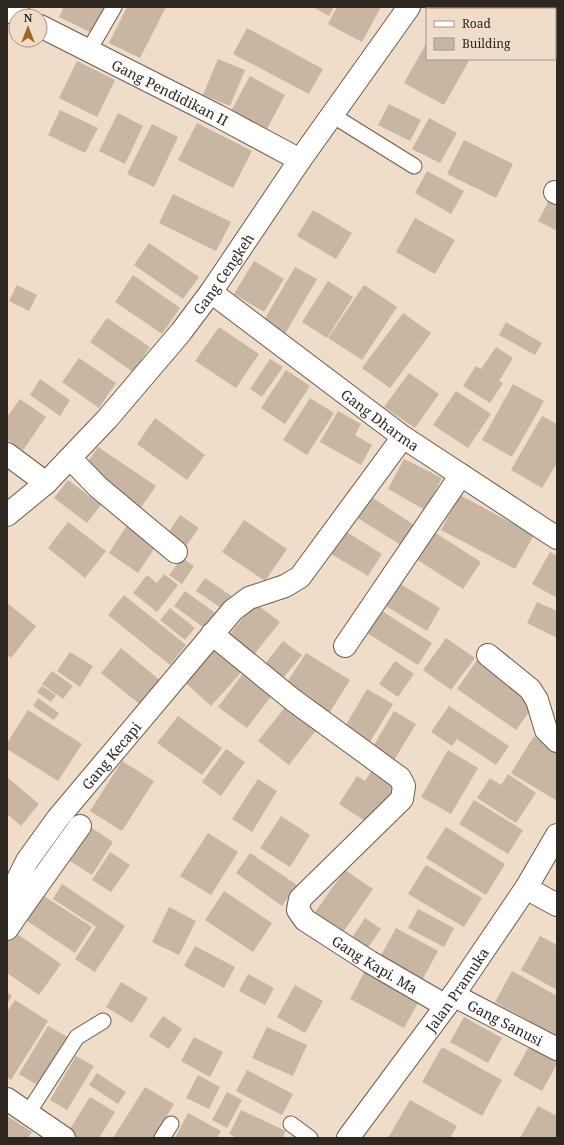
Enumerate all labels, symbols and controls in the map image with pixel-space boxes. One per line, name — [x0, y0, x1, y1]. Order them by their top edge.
north arrow — [8, 8, 48, 48]
legend — [426, 8, 556, 60]
text: N — [24, 10, 33, 25]
text: Road — [462, 15, 492, 32]
text: Building — [462, 35, 511, 52]
street label: Gang Pendidikan II — [109, 54, 232, 129]
street label: Gang Cengkeh — [188, 229, 258, 318]
street label: Gang Dharma — [337, 384, 423, 455]
street label: Gang Kecapi — [77, 717, 145, 793]
street label: Gang Kapi. Ma — [329, 931, 422, 997]
street label: Jalan Pramuka — [420, 944, 493, 1036]
street label: Gang Sanusi — [464, 995, 547, 1050]

